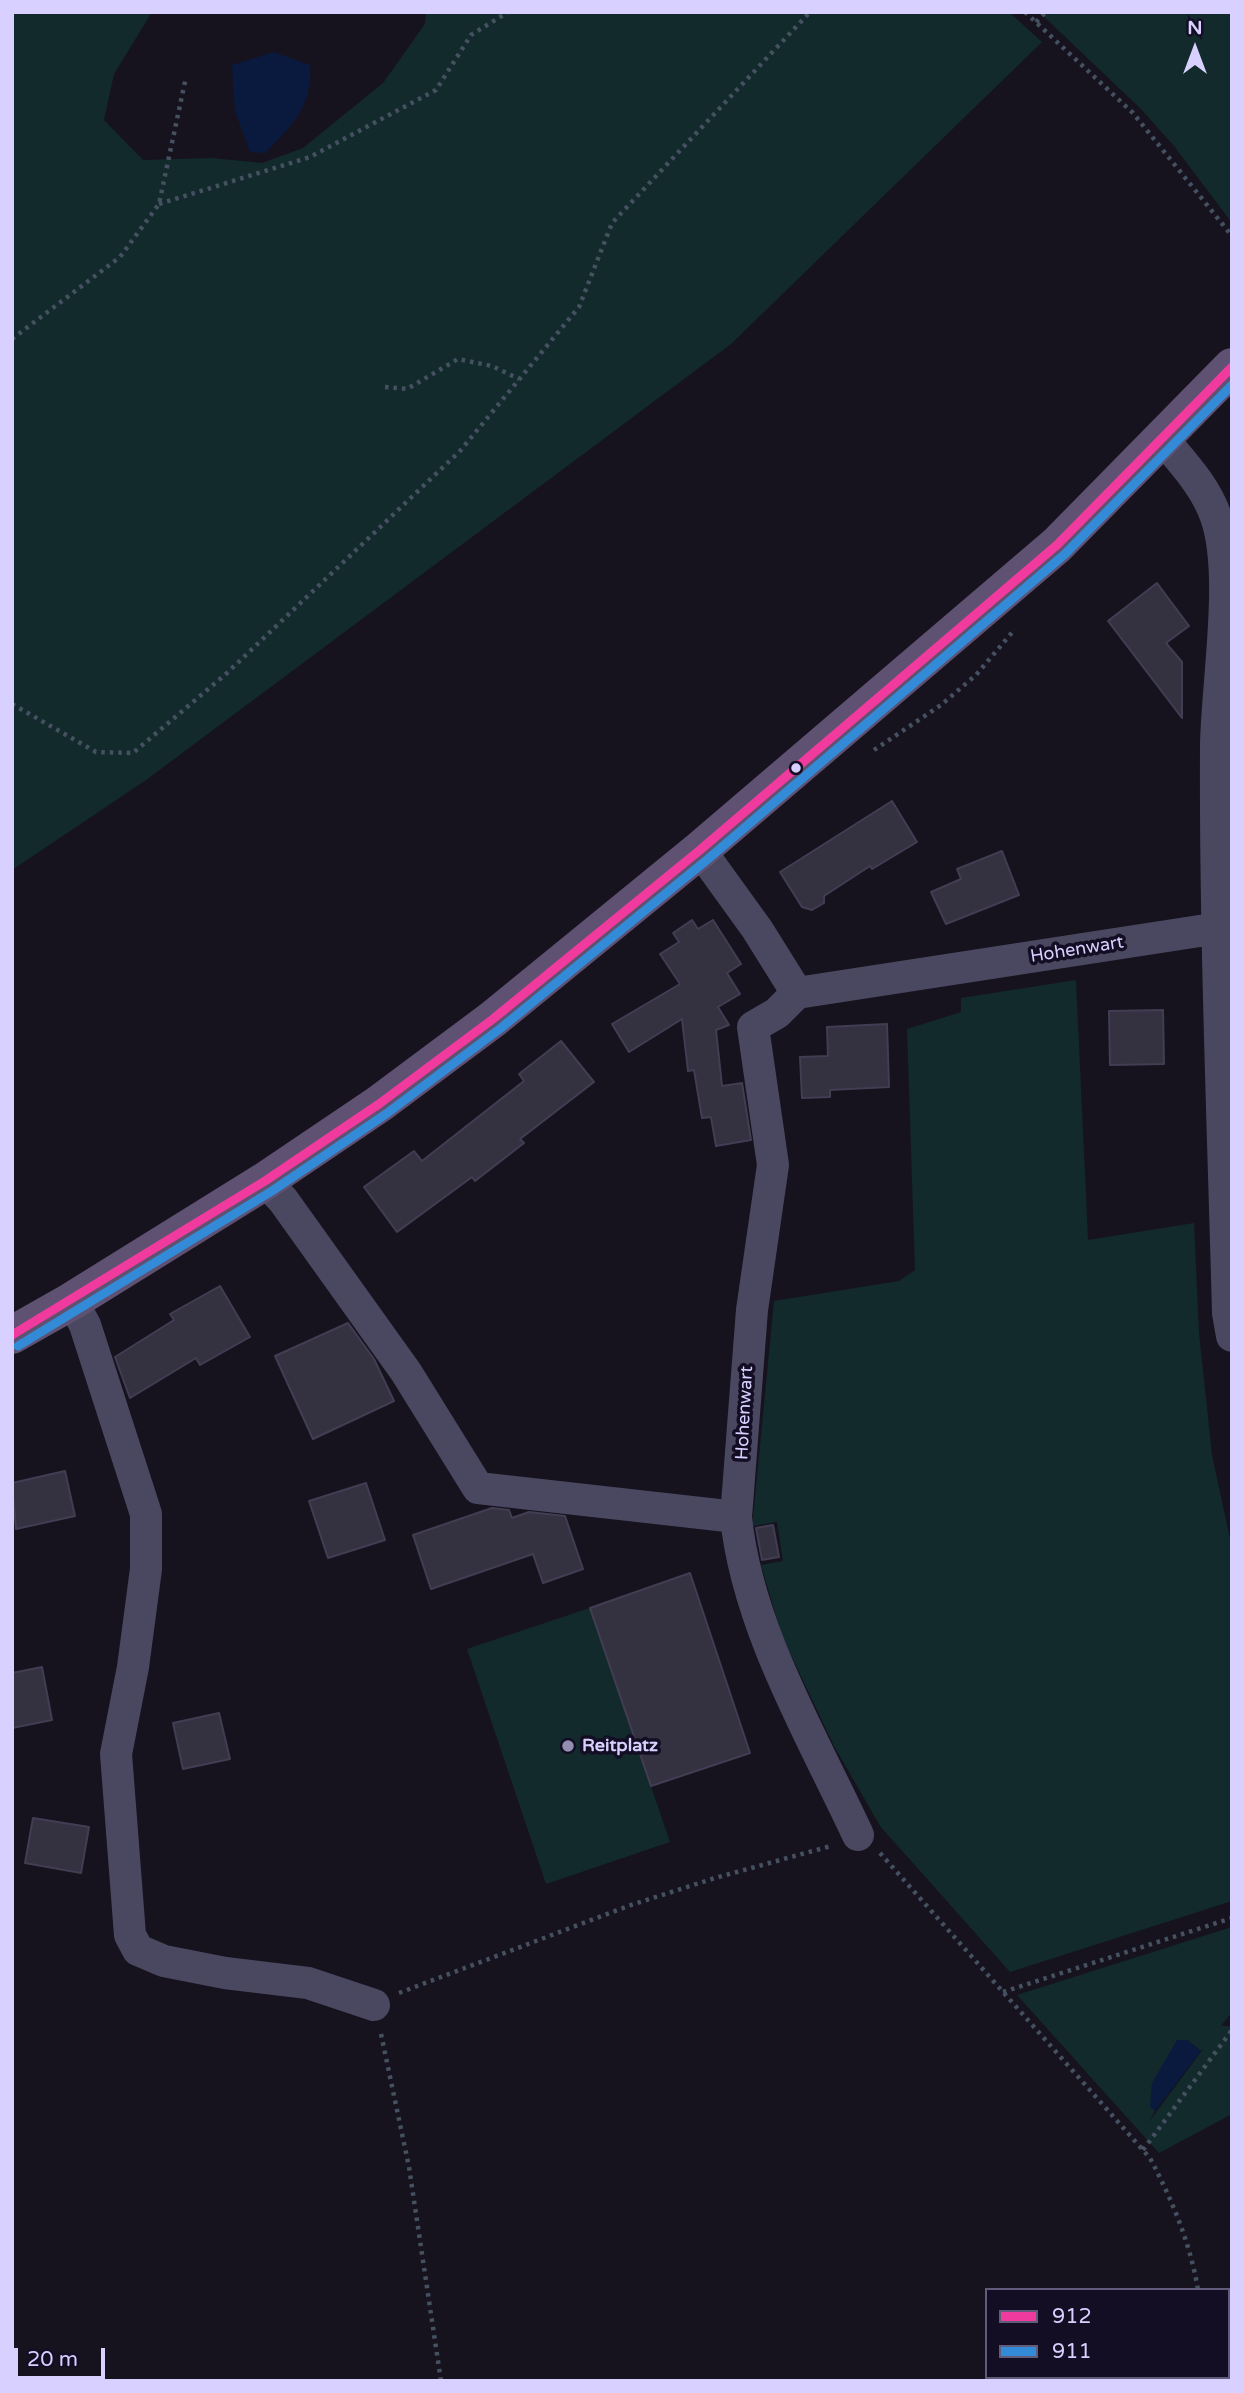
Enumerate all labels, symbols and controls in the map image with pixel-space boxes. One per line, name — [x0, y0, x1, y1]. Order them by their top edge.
north arrow — [1160, 14, 1230, 84]
text: N — [1187, 17, 1203, 39]
unlabelled marker — [789, 761, 803, 775]
street label: Hohenwart — [1029, 932, 1125, 968]
street label: Hohenwart — [732, 1365, 758, 1461]
place label: Reitplatz — [582, 1735, 658, 1757]
marker: Reitplatz — [560, 1738, 576, 1754]
legend — [985, 2288, 1230, 2379]
text: 912 — [1052, 2304, 1092, 2329]
scale bar — [18, 2334, 108, 2378]
text: 911 — [1052, 2339, 1092, 2364]
text: 20 m — [27, 2347, 78, 2372]

